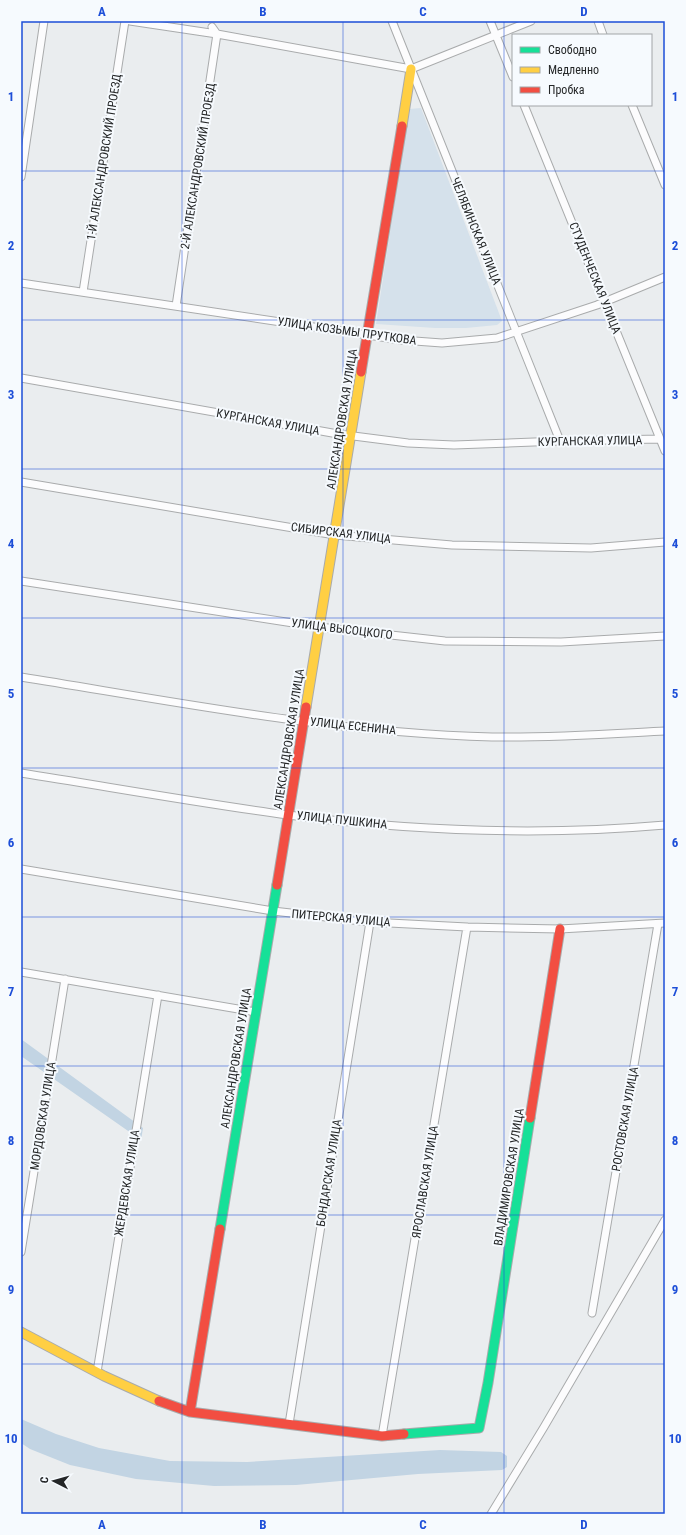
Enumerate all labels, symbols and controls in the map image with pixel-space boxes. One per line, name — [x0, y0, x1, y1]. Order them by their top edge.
text: A — [98, 4, 106, 19]
text: B — [259, 4, 267, 19]
text: C — [419, 4, 427, 19]
text: D — [580, 4, 588, 19]
legend — [512, 34, 652, 106]
text: Свободно — [548, 43, 597, 57]
text: Медленно — [548, 63, 599, 77]
street label: 1-Й АЛЕКСАНДРОВСКИЙ ПРОЕЗД — [83, 73, 124, 241]
street label: 2-Й АЛЕКСАНДРОВСКИЙ ПРОЕЗД — [177, 82, 218, 250]
text: Пробка — [548, 83, 585, 97]
text: 1 — [8, 89, 14, 104]
text: 1 — [672, 89, 678, 104]
street label: ЧЕЛЯБИНСКАЯ УЛИЦА — [448, 175, 504, 287]
street label: СТУДЕНЧЕСКАЯ УЛИЦА — [566, 220, 624, 336]
text: 2 — [8, 238, 15, 253]
text: 2 — [672, 238, 679, 253]
street label: УЛИЦА КОЗЬМЫ ПРУТКОВА — [277, 314, 417, 348]
street label: АЛЕКСАНДРОВСКАЯ УЛИЦА — [324, 348, 360, 490]
text: 3 — [8, 387, 14, 402]
text: 3 — [672, 387, 678, 402]
street label: КУРГАНСКАЯ УЛИЦА — [215, 406, 321, 438]
street label: КУРГАНСКАЯ УЛИЦА — [537, 433, 643, 449]
street label: СИБИРСКАЯ УЛИЦА — [290, 520, 392, 546]
text: 4 — [8, 536, 15, 551]
text: 4 — [672, 536, 679, 551]
street label: УЛИЦА ВЫСОЦКОГО — [290, 616, 394, 642]
street label: АЛЕКСАНДРОВСКАЯ УЛИЦА — [271, 668, 307, 810]
text: 5 — [8, 686, 15, 701]
text: 5 — [672, 686, 679, 701]
street label: УЛИЦА ЕСЕНИНА — [309, 715, 397, 737]
street label: УЛИЦА ПУШКИНА — [296, 808, 388, 832]
text: 6 — [8, 835, 15, 850]
text: 6 — [672, 835, 679, 850]
street label: ПИТЕРСКАЯ УЛИЦА — [291, 907, 391, 929]
text: 7 — [8, 984, 15, 999]
text: 7 — [672, 984, 679, 999]
street label: АЛЕКСАНДРОВСКАЯ УЛИЦА — [218, 987, 254, 1129]
street label: МОРДОВСКАЯ УЛИЦА — [28, 1061, 59, 1171]
street label: РОСТОВСКАЯ УЛИЦА — [609, 1065, 641, 1172]
street label: ВЛАДИМИРОВСКАЯ УЛИЦА — [491, 1107, 527, 1247]
street label: БОНДАРСКАЯ УЛИЦА — [314, 1118, 344, 1228]
street label: ЯРОСЛАВСКАЯ УЛИЦА — [409, 1124, 441, 1239]
street label: ЖЕРДЕВСКАЯ УЛИЦА — [112, 1129, 142, 1237]
text: 8 — [8, 1133, 14, 1148]
text: 8 — [672, 1133, 678, 1148]
text: 9 — [8, 1282, 14, 1297]
text: 9 — [672, 1282, 678, 1297]
text: 10 — [4, 1431, 18, 1446]
text: 10 — [668, 1431, 682, 1446]
north arrow — [34, 1461, 74, 1501]
text: С — [38, 1476, 51, 1484]
text: A — [98, 1517, 106, 1532]
text: B — [259, 1517, 267, 1532]
text: C — [419, 1517, 427, 1532]
text: D — [580, 1517, 588, 1532]

